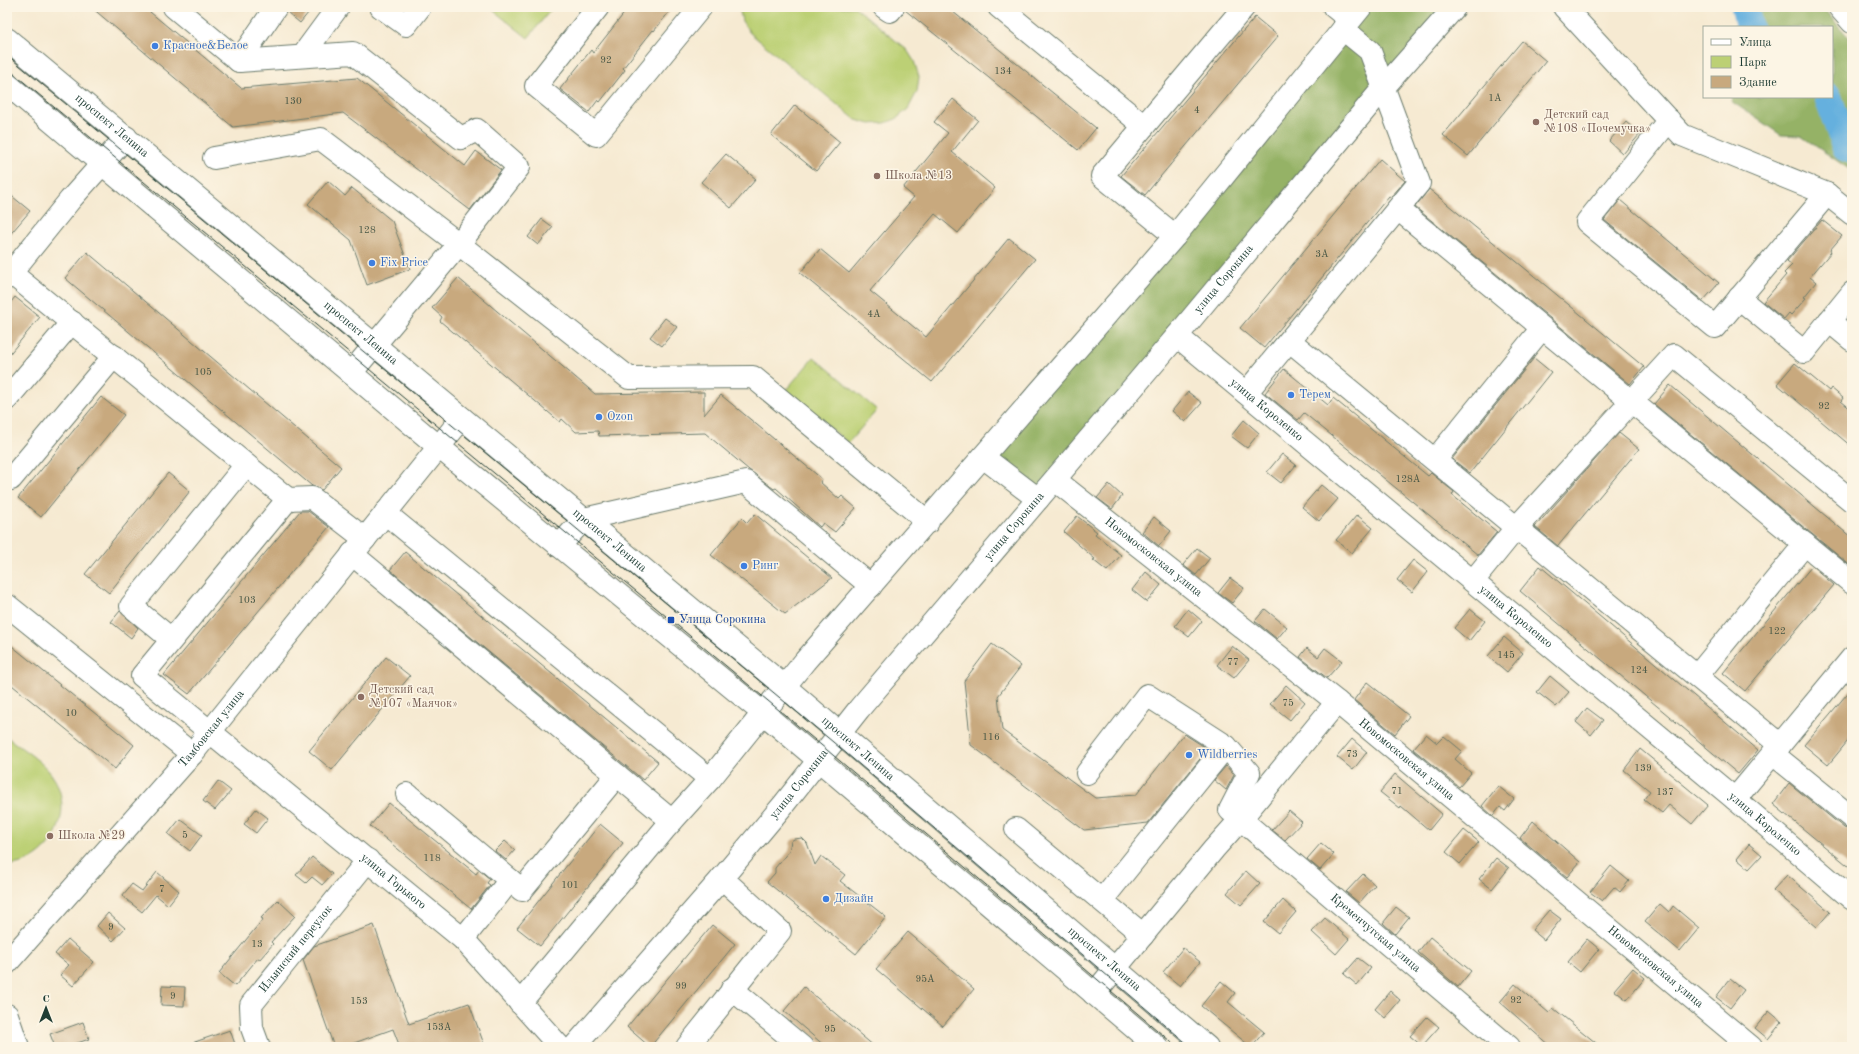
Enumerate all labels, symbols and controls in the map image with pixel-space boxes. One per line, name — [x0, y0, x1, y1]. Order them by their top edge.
legend — [1703, 26, 1833, 98]
text: Улица — [1739, 37, 1772, 49]
place label: Красное&Белое — [163, 40, 249, 52]
marker: Красное&Белое — [150, 41, 160, 51]
house number: 92 — [600, 55, 612, 65]
text: Парк — [1739, 57, 1767, 69]
house number: 134 — [994, 66, 1012, 76]
text: Здание — [1739, 77, 1777, 89]
street label: проспект Ленина — [72, 92, 151, 160]
house number: 1А — [1488, 93, 1502, 103]
house number: 130 — [284, 96, 302, 106]
house number: 4 — [1194, 105, 1200, 115]
place label: Детский сад №108 «Почемучка» — [1544, 109, 1651, 135]
marker: Детский сад №108 «Почемучка» — [1531, 117, 1541, 127]
place label: Школа №13 — [885, 170, 952, 182]
marker: Школа №13 — [872, 171, 882, 181]
house number: 128 — [358, 225, 376, 235]
street label: улица Сорокина — [1192, 243, 1256, 316]
house number: 3А — [1315, 249, 1329, 259]
place label: Fix Price — [380, 257, 429, 269]
marker: Fix Price — [367, 258, 377, 268]
street label: проспект Ленина — [321, 299, 400, 367]
house number: 4А — [867, 309, 881, 319]
house number: 105 — [194, 367, 212, 377]
street label: улица Короленко — [1227, 376, 1305, 444]
place label: Терем — [1299, 389, 1331, 401]
marker: Терем — [1286, 390, 1296, 400]
house number: 92 — [1818, 401, 1830, 411]
place label: Ozon — [607, 411, 634, 423]
marker: Ozon — [594, 412, 604, 422]
house number: 128А — [1395, 474, 1421, 484]
street label: улица Сорокина — [982, 490, 1047, 563]
street label: проспект Ленина — [570, 507, 649, 575]
street label: Новомосковская улица — [1102, 515, 1204, 599]
place label: Ринг — [752, 560, 778, 572]
marker: Ринг — [739, 561, 749, 571]
street label: улица Короленко — [1477, 583, 1555, 651]
house number: 103 — [238, 595, 256, 605]
place label: Улица Сорокина — [679, 614, 766, 626]
marker: Улица Сорокина — [666, 615, 676, 625]
house number: 122 — [1768, 626, 1786, 636]
house number: 145 — [1497, 650, 1515, 660]
house number: 77 — [1227, 657, 1239, 667]
house number: 124 — [1630, 665, 1648, 675]
place label: Детский сад №107 «Маячок» — [369, 684, 458, 710]
street label: Тамбовская улица — [177, 688, 247, 770]
marker: Детский сад №107 «Маячок» — [356, 692, 366, 702]
house number: 75 — [1282, 698, 1294, 708]
house number: 10 — [65, 708, 77, 718]
street label: проспект Ленина — [819, 715, 896, 783]
street label: Новомосковская улица — [1356, 716, 1456, 803]
house number: 116 — [982, 732, 1000, 742]
street label: улица Сорокина — [768, 747, 831, 822]
place label: Wildberries — [1197, 749, 1258, 761]
house number: 73 — [1346, 749, 1358, 759]
marker: Wildberries — [1184, 750, 1194, 760]
house number: 139 — [1634, 763, 1652, 773]
house number: 71 — [1391, 786, 1403, 796]
house number: 137 — [1656, 787, 1674, 797]
street label: улица Короленко — [1726, 790, 1803, 858]
place label: Школа №29 — [58, 830, 125, 842]
house number: 5 — [182, 830, 188, 840]
marker: Школа №29 — [45, 831, 55, 841]
street label: улица Горького — [358, 851, 428, 912]
house number: 118 — [423, 853, 441, 863]
house number: 101 — [561, 880, 579, 890]
house number: 7 — [159, 884, 165, 894]
street label: Кременчугская улица — [1328, 892, 1423, 975]
place label: Дизайн — [834, 893, 874, 905]
marker: Дизайн — [821, 894, 831, 904]
street label: Ильинский переулок — [257, 903, 335, 995]
house number: 9 — [108, 922, 114, 932]
street label: Новомосковская улица — [1605, 924, 1705, 1010]
street label: проспект Ленина — [1065, 925, 1143, 994]
house number: 13 — [251, 939, 263, 949]
house number: 95А — [915, 974, 935, 984]
house number: 99 — [675, 981, 687, 991]
north arrow — [26, 988, 66, 1028]
house number: 9 — [170, 991, 176, 1001]
text: С — [42, 994, 50, 1005]
house number: 92 — [1510, 995, 1522, 1005]
house number: 153 — [350, 996, 368, 1006]
house number: 153А — [426, 1022, 452, 1032]
house number: 95 — [824, 1024, 836, 1034]

